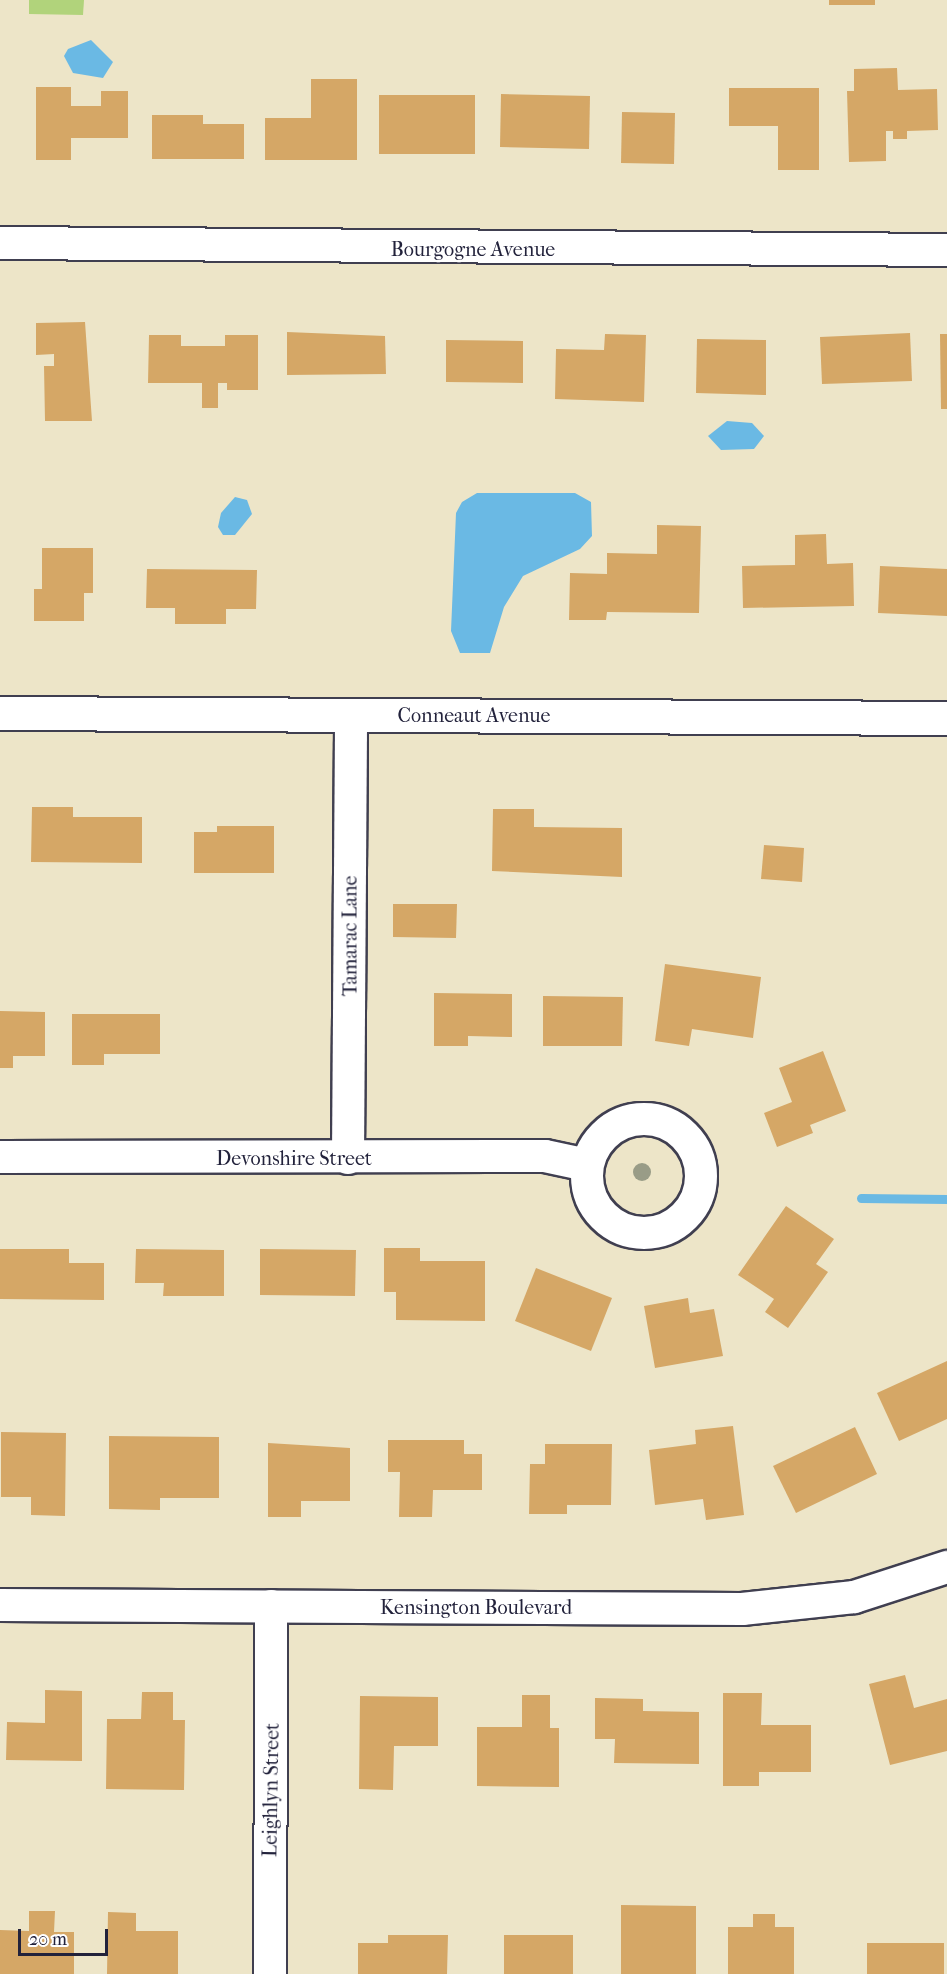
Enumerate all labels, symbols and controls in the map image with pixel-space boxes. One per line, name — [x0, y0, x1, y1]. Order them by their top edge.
street label: Bourgogne Avenue — [391, 237, 555, 261]
street label: Conneaut Avenue — [398, 703, 550, 727]
street label: Tamarac Lane — [338, 876, 362, 996]
street label: Devonshire Street — [216, 1146, 372, 1170]
street label: Kensington Boulevard — [380, 1595, 572, 1619]
street label: Leighlyn Street — [258, 1723, 284, 1857]
scale bar — [21, 1917, 111, 1955]
text: 20 m — [29, 1929, 67, 1950]

